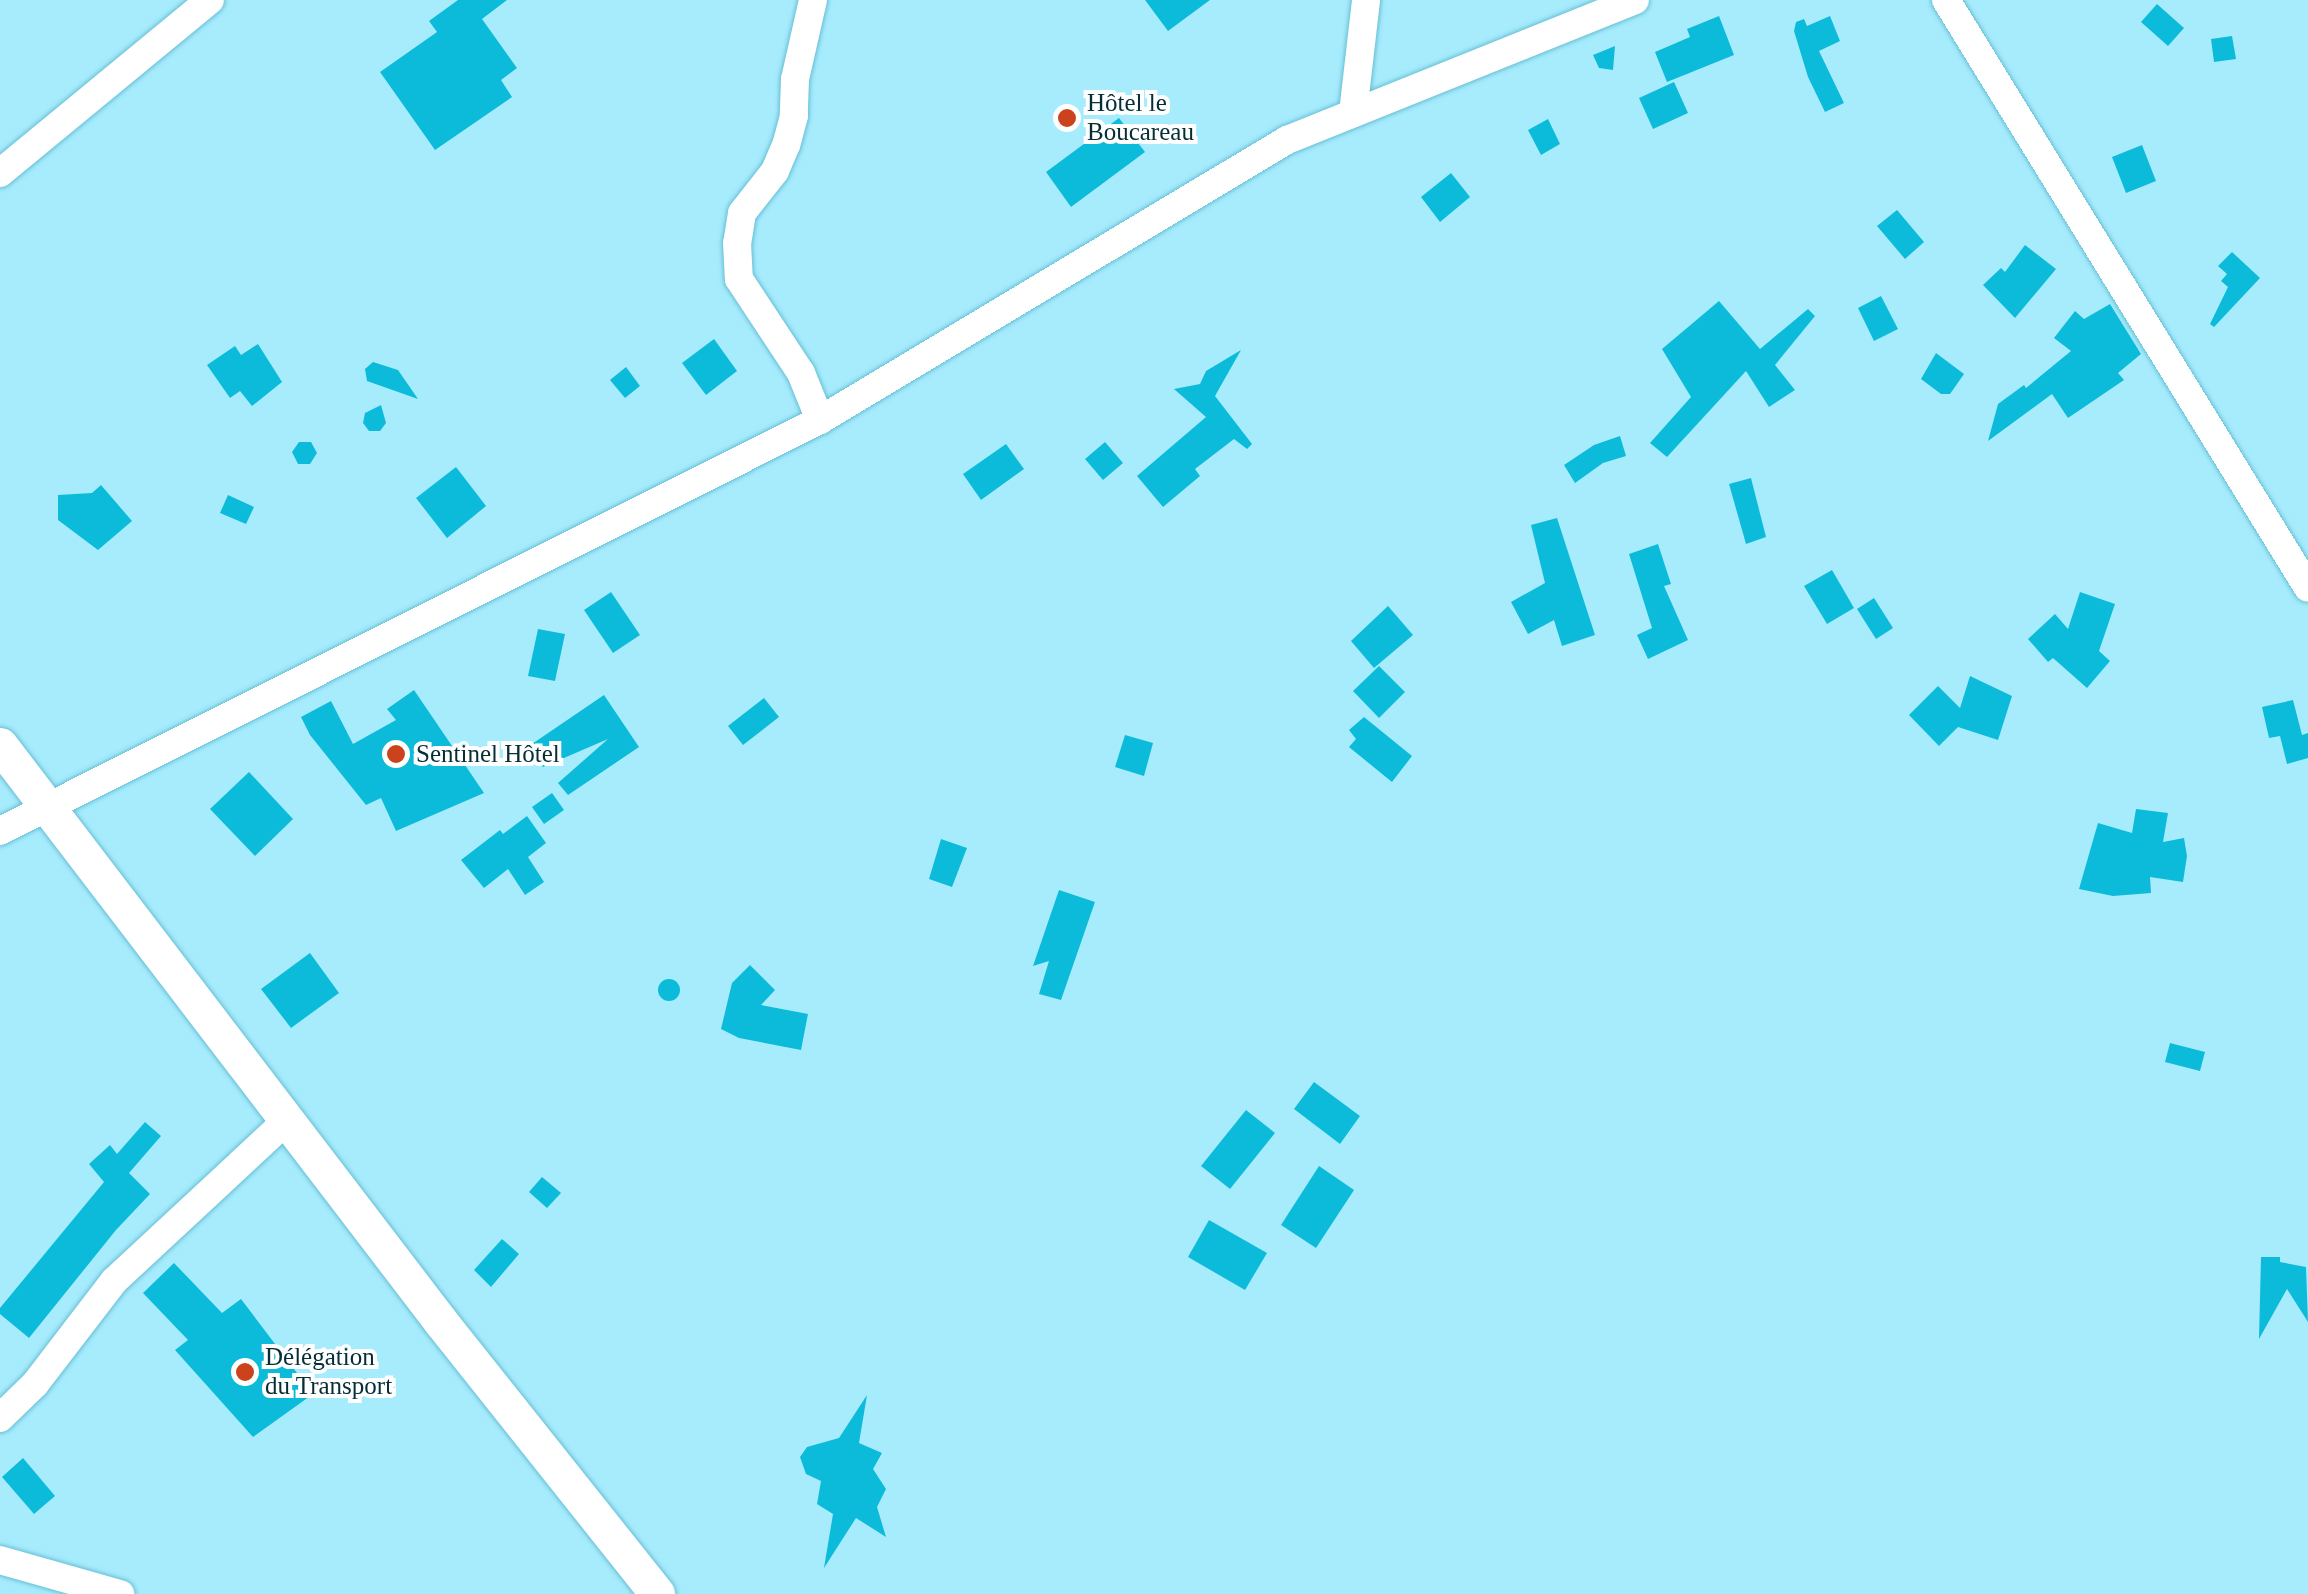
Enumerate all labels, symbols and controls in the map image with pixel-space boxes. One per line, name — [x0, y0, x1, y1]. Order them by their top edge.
place label: Hôtel le Boucareau — [1087, 89, 1194, 148]
marker: Hôtel le Boucareau — [1056, 107, 1078, 129]
place label: Sentinel Hôtel — [416, 739, 560, 769]
marker: Sentinel Hôtel — [385, 743, 407, 765]
place label: Délégation du Transport — [265, 1343, 393, 1402]
marker: Délégation du Transport — [234, 1361, 256, 1383]

